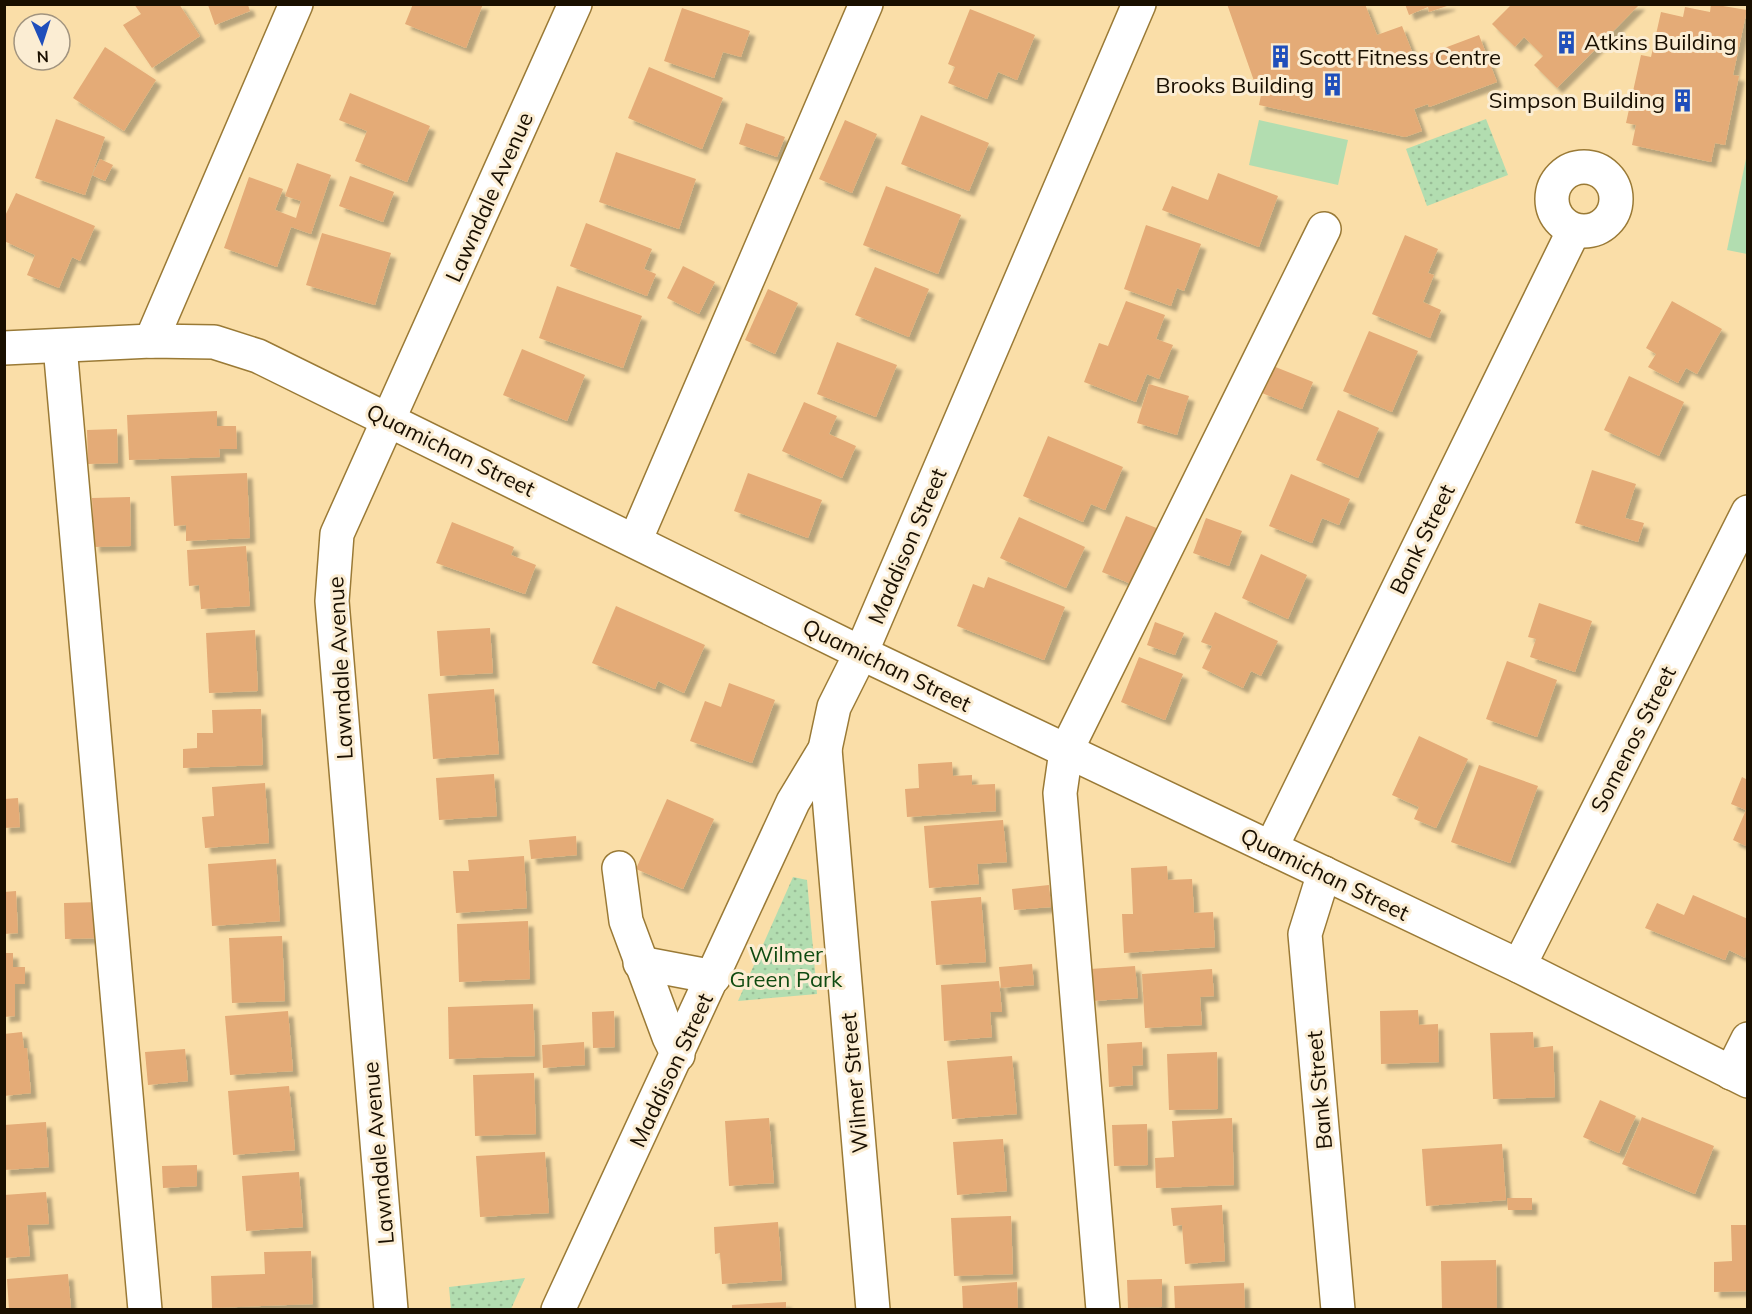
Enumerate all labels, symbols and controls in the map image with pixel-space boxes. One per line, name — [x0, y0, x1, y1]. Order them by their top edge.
north arrow — [12, 12, 72, 72]
place label: Atkins Building — [1584, 28, 1736, 56]
building icon: Atkins Building — [1553, 29, 1579, 55]
place label: Scott Fitness Centre — [1299, 43, 1501, 71]
building icon: Scott Fitness Centre — [1268, 44, 1294, 70]
text: N — [36, 47, 49, 67]
place label: Brooks Building — [1156, 71, 1314, 99]
building icon: Brooks Building — [1319, 72, 1345, 98]
place label: Simpson Building — [1489, 86, 1665, 114]
building icon: Simpson Building — [1670, 87, 1696, 113]
street label: Lawndale Avenue — [439, 108, 539, 286]
street label: Quamichan Street — [362, 397, 540, 503]
street label: Maddison Street — [862, 464, 953, 628]
street label: Bank Street — [1383, 479, 1461, 599]
street label: Lawndale Avenue — [321, 576, 359, 760]
street label: Quamichan Street — [798, 612, 976, 718]
street label: Somenos Street — [1584, 661, 1682, 817]
street label: Quamichan Street — [1236, 821, 1414, 927]
park label: Wilmer Green Park — [730, 940, 843, 993]
street label: Maddison Street — [623, 988, 719, 1151]
street label: Wilmer Street — [834, 1011, 874, 1154]
street label: Bank Street — [1300, 1029, 1338, 1150]
street label: Lawndale Avenue — [356, 1061, 400, 1245]

